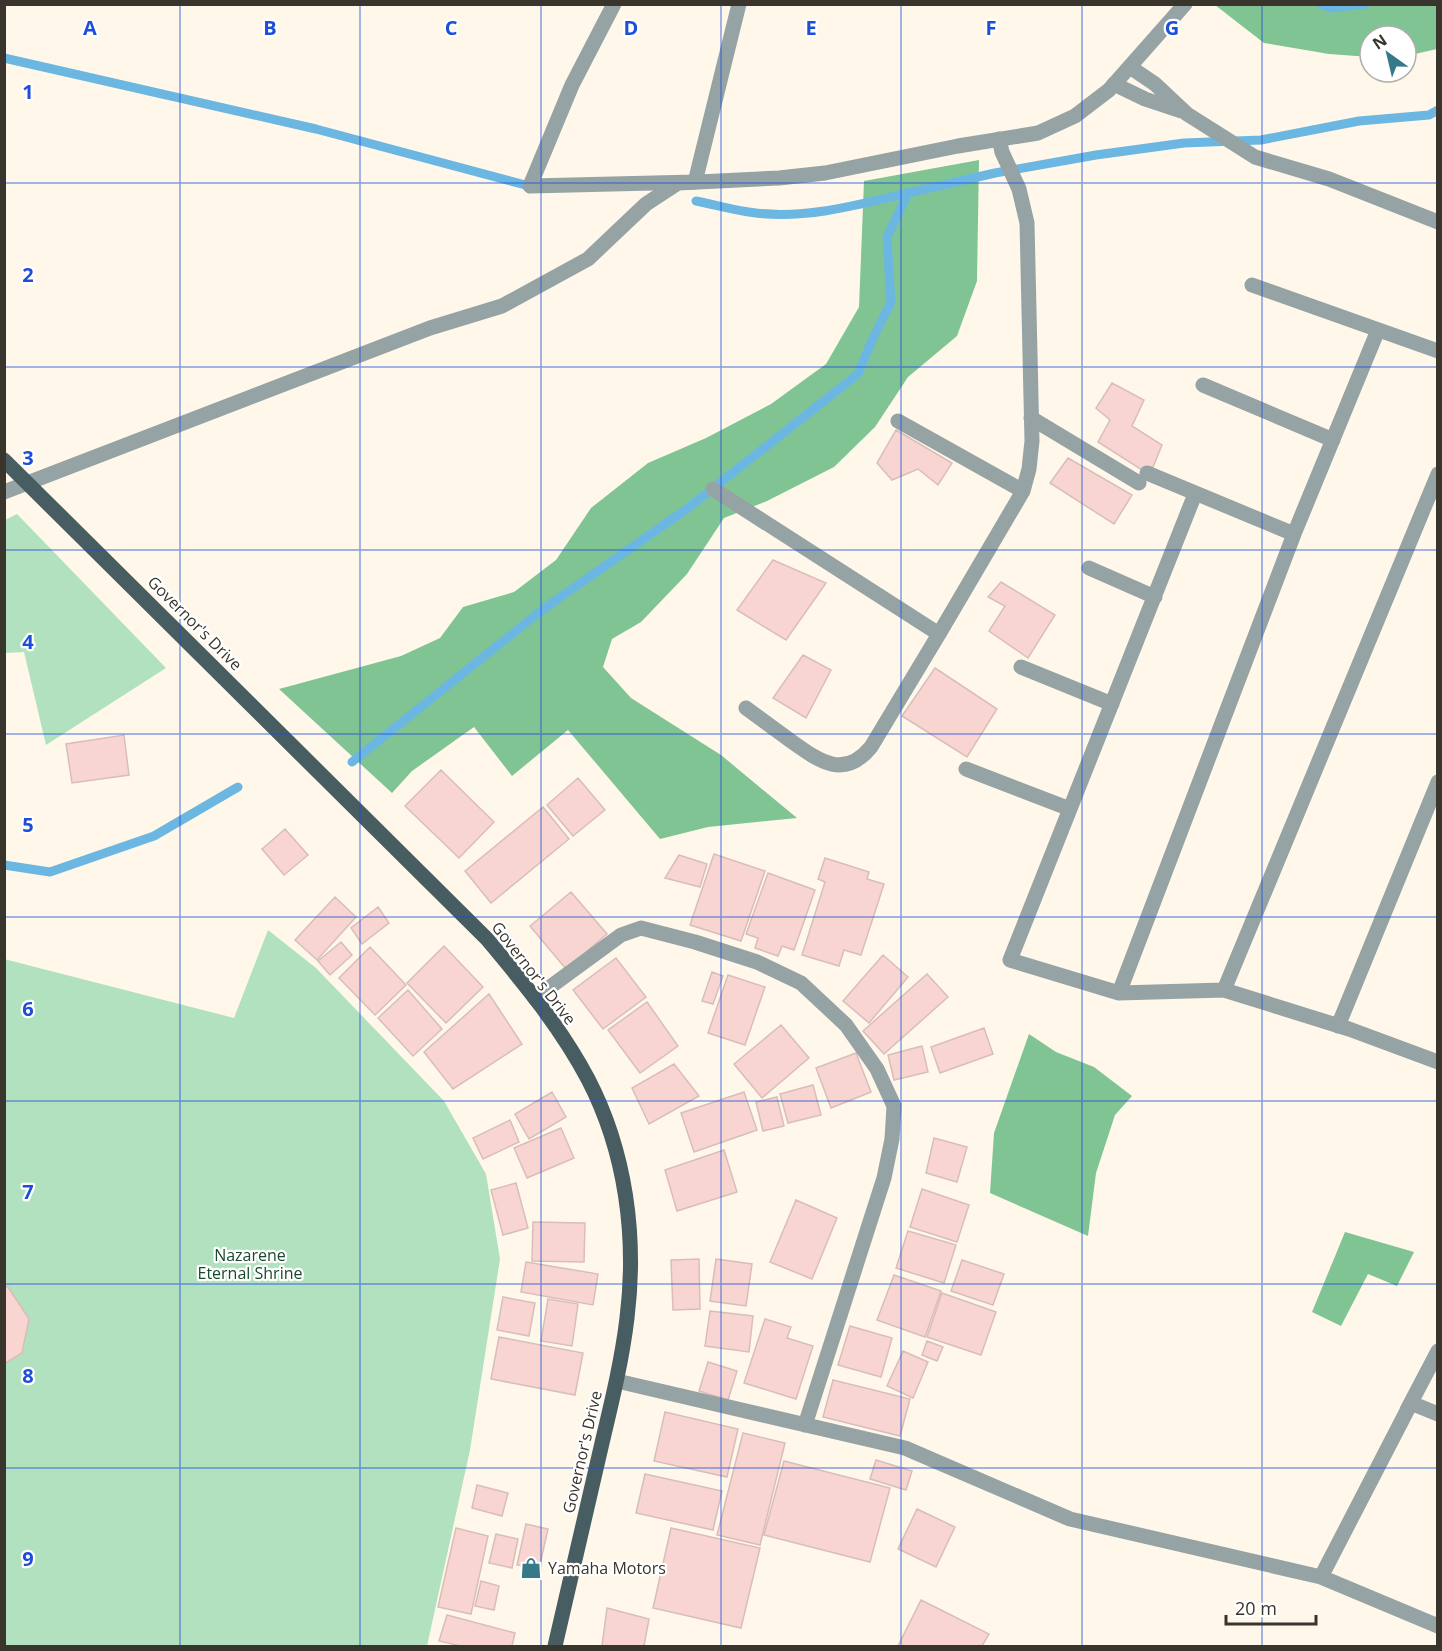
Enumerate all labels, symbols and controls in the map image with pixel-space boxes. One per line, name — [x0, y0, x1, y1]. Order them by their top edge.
text: A — [83, 14, 97, 41]
text: B — [263, 14, 277, 41]
text: C — [445, 14, 458, 41]
text: D — [624, 14, 638, 41]
text: E — [805, 14, 817, 41]
text: F — [986, 14, 996, 41]
text: G — [1165, 14, 1179, 41]
north arrow — [1358, 24, 1418, 84]
text: N — [1368, 29, 1391, 54]
text: 1 — [22, 78, 34, 105]
text: 2 — [22, 261, 34, 288]
text: 3 — [22, 444, 34, 471]
street label: Governor's Drive — [143, 571, 247, 675]
text: 4 — [22, 628, 34, 655]
text: 5 — [22, 811, 34, 838]
street label: Governor's Drive — [487, 917, 581, 1029]
text: 6 — [22, 995, 34, 1022]
text: 7 — [22, 1178, 34, 1205]
park label: Nazarene Eternal Shrine — [198, 1244, 303, 1284]
text: 8 — [22, 1362, 34, 1389]
street label: Governor's Drive — [557, 1389, 607, 1515]
text: 9 — [22, 1545, 34, 1572]
shop icon: Yamaha Motors — [519, 1556, 543, 1580]
place label: Yamaha Motors — [548, 1557, 666, 1579]
scale bar — [1226, 1588, 1316, 1626]
text: 20 m — [1235, 1596, 1277, 1620]

